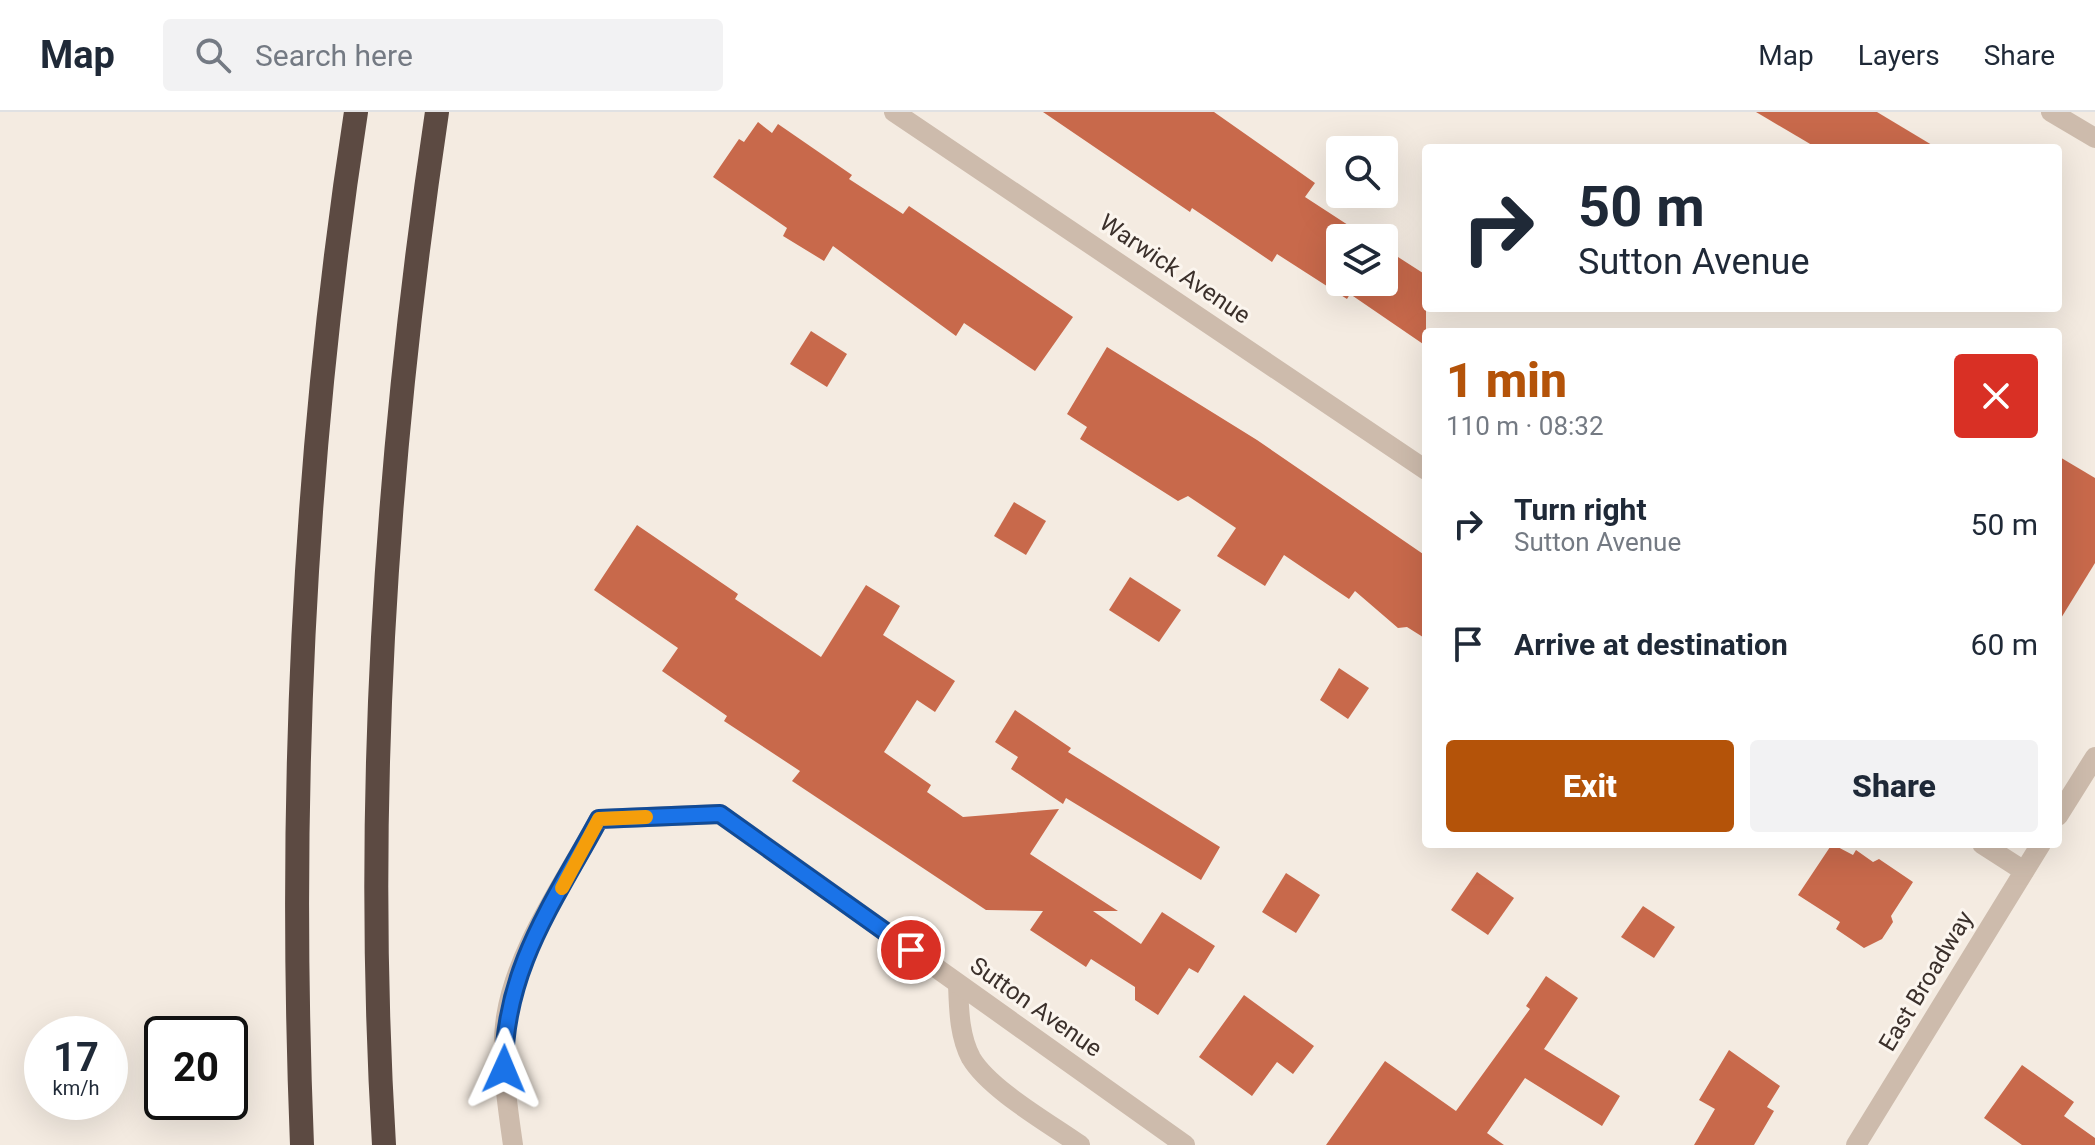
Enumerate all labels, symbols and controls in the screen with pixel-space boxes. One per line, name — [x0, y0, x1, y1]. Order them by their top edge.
search box — [163, 19, 723, 91]
text: Map — [40, 33, 115, 77]
icon: search — [191, 33, 235, 77]
text: Search here — [255, 38, 413, 73]
text: Map — [1758, 39, 1814, 72]
text: Layers — [1858, 39, 1940, 72]
text: Share — [1984, 39, 2055, 72]
map controls — [1326, 136, 1398, 296]
button: search — [1326, 136, 1398, 208]
text: 50 m — [1578, 174, 1705, 240]
icon: right — [1446, 176, 1550, 280]
street label: Warwick Avenue — [1094, 208, 1256, 330]
button: layers — [1326, 224, 1398, 296]
text: Sutton Avenue — [1578, 241, 1810, 283]
text: 1 min — [1446, 352, 1567, 409]
button: close — [1954, 354, 2038, 438]
text: 110 m · 08:32 — [1446, 411, 1604, 441]
text: Turn right — [1514, 492, 1647, 527]
icon: right — [1446, 502, 1490, 546]
text: 50 m — [1971, 507, 2038, 542]
text: Sutton Avenue — [1514, 527, 1681, 557]
icon: arrive — [1446, 622, 1490, 666]
text: Arrive at destination — [1514, 627, 1788, 662]
text: 60 m — [1971, 627, 2038, 662]
button: Exit — [1446, 740, 1734, 832]
button: Share — [1750, 740, 2038, 832]
street label: East Broadway — [1873, 905, 1979, 1056]
pin — [877, 916, 945, 984]
icon: arrive — [889, 928, 933, 972]
street label: Sutton Avenue — [965, 951, 1107, 1063]
speed limit sign: 20 — [144, 1016, 248, 1120]
position arrow — [462, 1027, 546, 1111]
text: 17 — [53, 1034, 99, 1081]
text: km/h — [53, 1076, 99, 1100]

